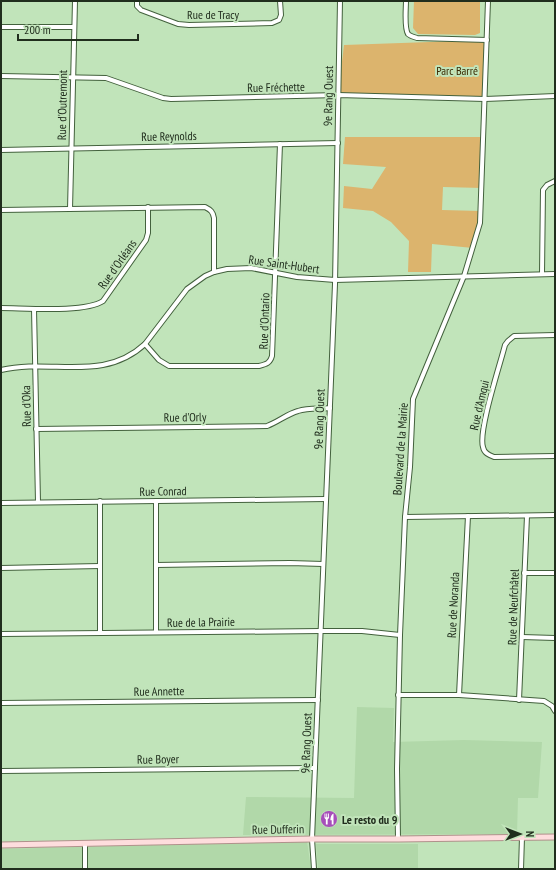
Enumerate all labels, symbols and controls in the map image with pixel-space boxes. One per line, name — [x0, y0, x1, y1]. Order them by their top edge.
street label: Rue de Tracy — [187, 7, 239, 22]
scale bar — [18, 16, 138, 42]
text: 200 m — [24, 22, 51, 37]
park label: Parc Barré — [436, 63, 478, 78]
street label: 9e Rang Ouest — [320, 65, 336, 126]
street label: Rue d'Outremont — [54, 69, 70, 140]
street label: Rue Fréchette — [247, 79, 305, 95]
street label: Rue Reynolds — [141, 128, 197, 144]
street label: Rue d'Orléans — [94, 236, 140, 292]
street label: Rue Saint-Hubert — [248, 252, 321, 276]
street label: Rue d'Ontario — [256, 293, 272, 349]
street label: Rue d'Amqui — [466, 378, 492, 432]
street label: Rue d'Oka — [18, 385, 34, 427]
street label: 9e Rang Ouest — [310, 388, 328, 450]
street label: Boulevard de la Mairie — [389, 402, 411, 496]
street label: Rue d'Orly — [164, 409, 207, 425]
street label: Rue Conrad — [139, 483, 187, 499]
street label: Rue de Neufchâtel — [504, 569, 522, 645]
street label: Rue de Noranda — [444, 571, 462, 638]
street label: Rue de la Prairie — [167, 614, 235, 630]
street label: Rue Annette — [133, 683, 185, 699]
street label: 9e Rang Ouest — [297, 712, 315, 774]
street label: Rue Boyer — [137, 751, 180, 767]
restaurant icon: Le resto du 9 — [319, 809, 339, 829]
place label: Le resto du 9 — [342, 812, 398, 827]
north arrow — [500, 814, 540, 854]
street label: Rue Dufferin — [252, 821, 304, 837]
text: N — [523, 831, 537, 837]

